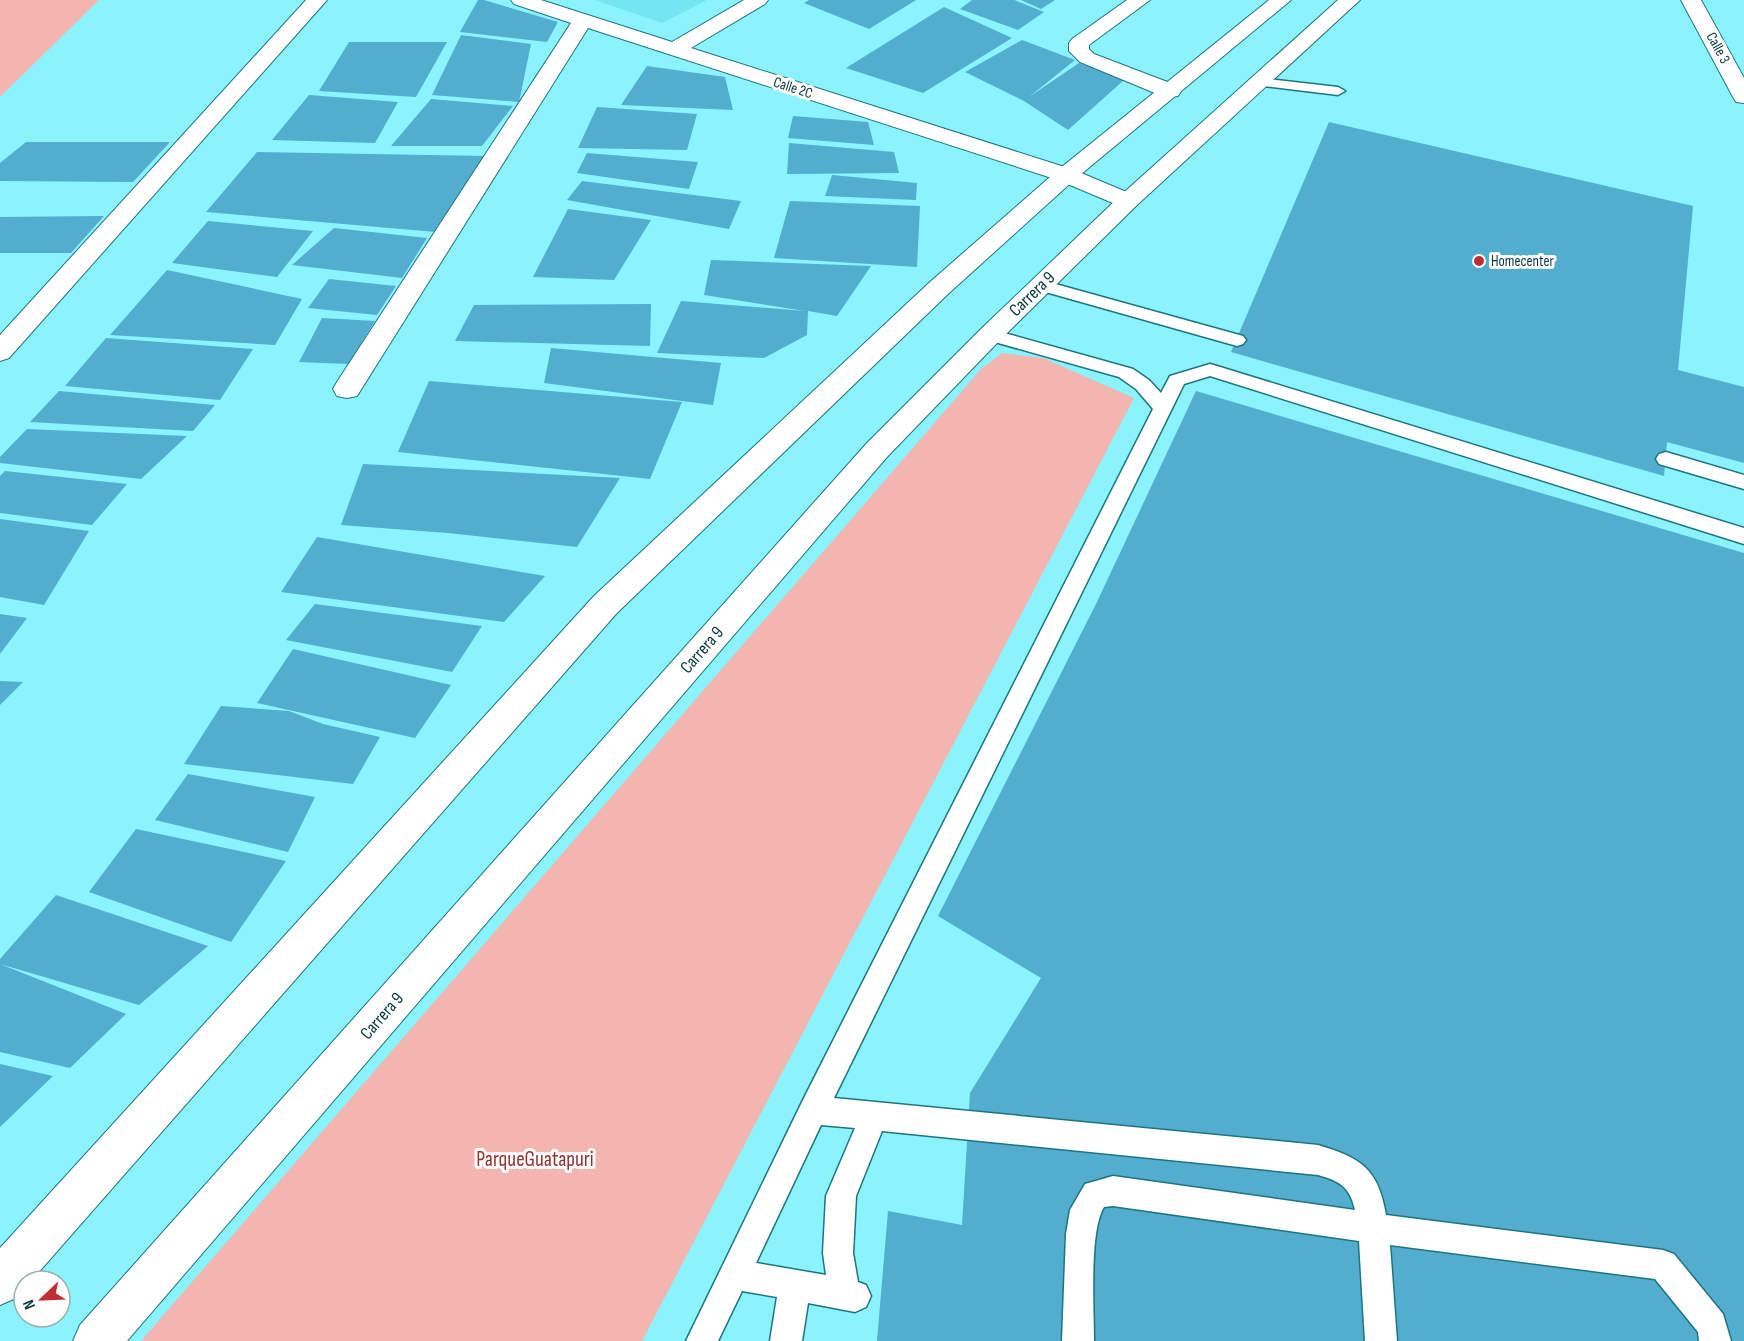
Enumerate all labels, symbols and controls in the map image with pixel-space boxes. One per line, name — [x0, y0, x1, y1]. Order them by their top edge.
street label: Calle 3 — [1702, 29, 1734, 67]
street label: Calle 2C — [771, 73, 815, 103]
place label: Homecenter — [1491, 252, 1554, 271]
marker: Homecenter — [1472, 254, 1486, 268]
street label: Carrera 9 — [1005, 267, 1059, 321]
street label: Carrera 9 — [676, 622, 728, 678]
street label: Carrera 9 — [356, 988, 408, 1044]
park label: ParqueGuatapuri — [476, 1147, 594, 1172]
north arrow — [12, 1269, 72, 1329]
text: N — [19, 1297, 40, 1312]

